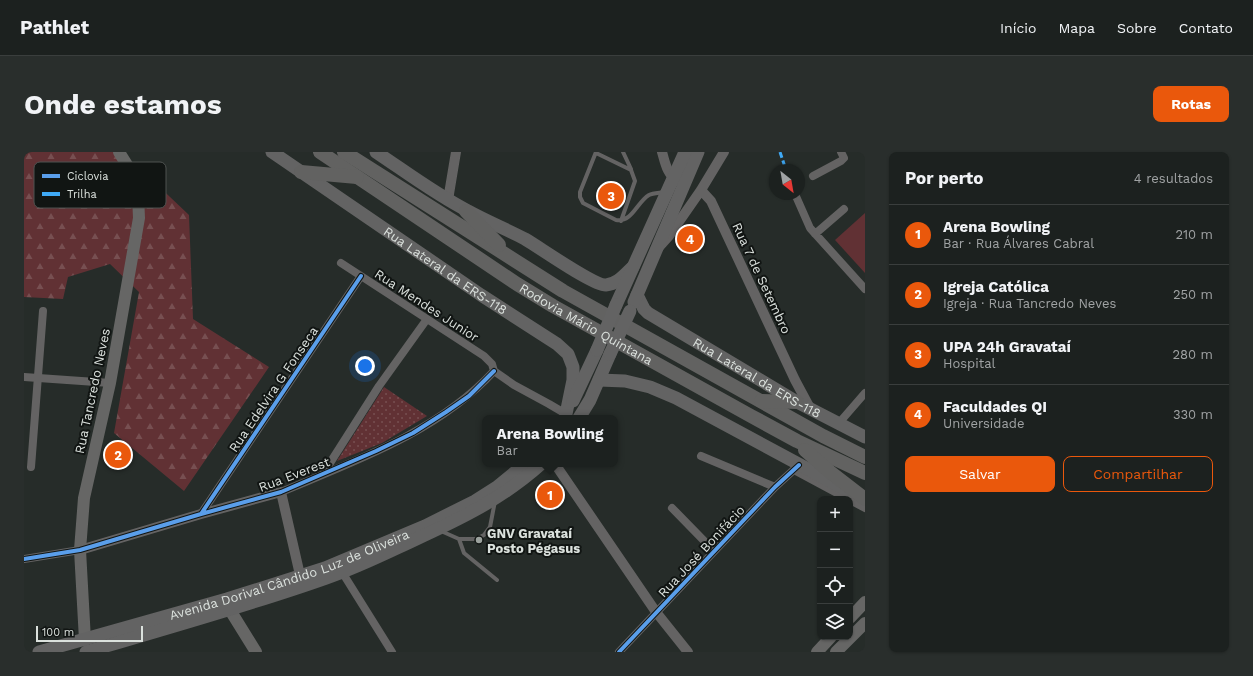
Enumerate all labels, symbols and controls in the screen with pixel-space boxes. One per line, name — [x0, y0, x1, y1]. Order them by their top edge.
text: Pathlet — [20, 16, 89, 39]
text: Início — [1000, 20, 1036, 36]
text: Mapa — [1058, 20, 1095, 36]
text: Sobre — [1117, 20, 1157, 36]
text: Contato — [1179, 20, 1233, 36]
button: Rotas — [1153, 86, 1229, 122]
text: Onde estamos — [24, 88, 222, 121]
legend — [34, 162, 166, 208]
north arrow — [769, 164, 805, 200]
text: Por perto — [905, 168, 983, 188]
text: Ciclovia — [67, 170, 108, 183]
text: 4 resultados — [1134, 171, 1213, 186]
pin: 3 — [598, 181, 624, 211]
text: Trilha — [67, 188, 97, 201]
text: Arena Bowling — [943, 218, 1050, 236]
street label: Rua 7 de Setembro — [729, 220, 794, 336]
street label: Rua Lateral da ERS-118 — [381, 224, 510, 318]
pin: 4 — [677, 224, 703, 254]
text: 1 — [915, 227, 921, 242]
text: 210 m — [1175, 227, 1213, 242]
text: Bar · Rua Álvares Cabral — [943, 236, 1094, 251]
street label: Rua Mendes Junior — [372, 266, 482, 345]
text: Igreja Católica — [943, 278, 1049, 296]
street label: Rodovia Mário Quintana — [517, 280, 656, 368]
text: 2 — [914, 287, 922, 302]
text: 250 m — [1173, 287, 1213, 302]
text: Igreja · Rua Tancredo Neves — [943, 296, 1116, 311]
street label: Rua Edelvira G Fonseca — [226, 323, 321, 455]
street label: Rua Tancredo Neves — [72, 327, 113, 455]
street label: Rua Lateral da ERS-118 — [690, 335, 823, 421]
text: UPA 24h Gravataí — [943, 338, 1071, 356]
text: 3 — [914, 347, 922, 362]
text: 280 m — [1173, 347, 1213, 362]
your location — [355, 356, 375, 376]
text: Hospital — [943, 356, 995, 371]
text: Faculdades QI — [943, 398, 1047, 416]
text: 4 — [914, 407, 922, 422]
text: 330 m — [1173, 407, 1213, 422]
popup — [482, 415, 618, 467]
text: Universidade — [943, 416, 1024, 431]
text: Arena Bowling — [497, 425, 603, 443]
pin: 2 — [105, 440, 131, 470]
text: Bar — [497, 443, 518, 458]
street label: Rua Everest — [256, 454, 332, 495]
button: Salvar — [905, 456, 1055, 492]
button: Compartilhar — [1063, 456, 1213, 492]
pin: 1 — [537, 480, 563, 510]
map controls — [817, 496, 853, 640]
button: + — [817, 496, 853, 532]
street label: Rua José Bonifácio — [655, 502, 748, 600]
street label: Avenida Dorival Cândido Luz de Oliveira — [168, 526, 412, 623]
place label: GNV Gravataí Posto Pégasus — [487, 526, 580, 556]
button: − — [817, 532, 853, 568]
marker: GNV Gravataí Posto Pégasus — [474, 535, 484, 545]
button: locate — [817, 568, 853, 604]
button: layers — [817, 604, 853, 640]
scale bar — [36, 624, 143, 643]
text: 100 m — [42, 626, 74, 639]

